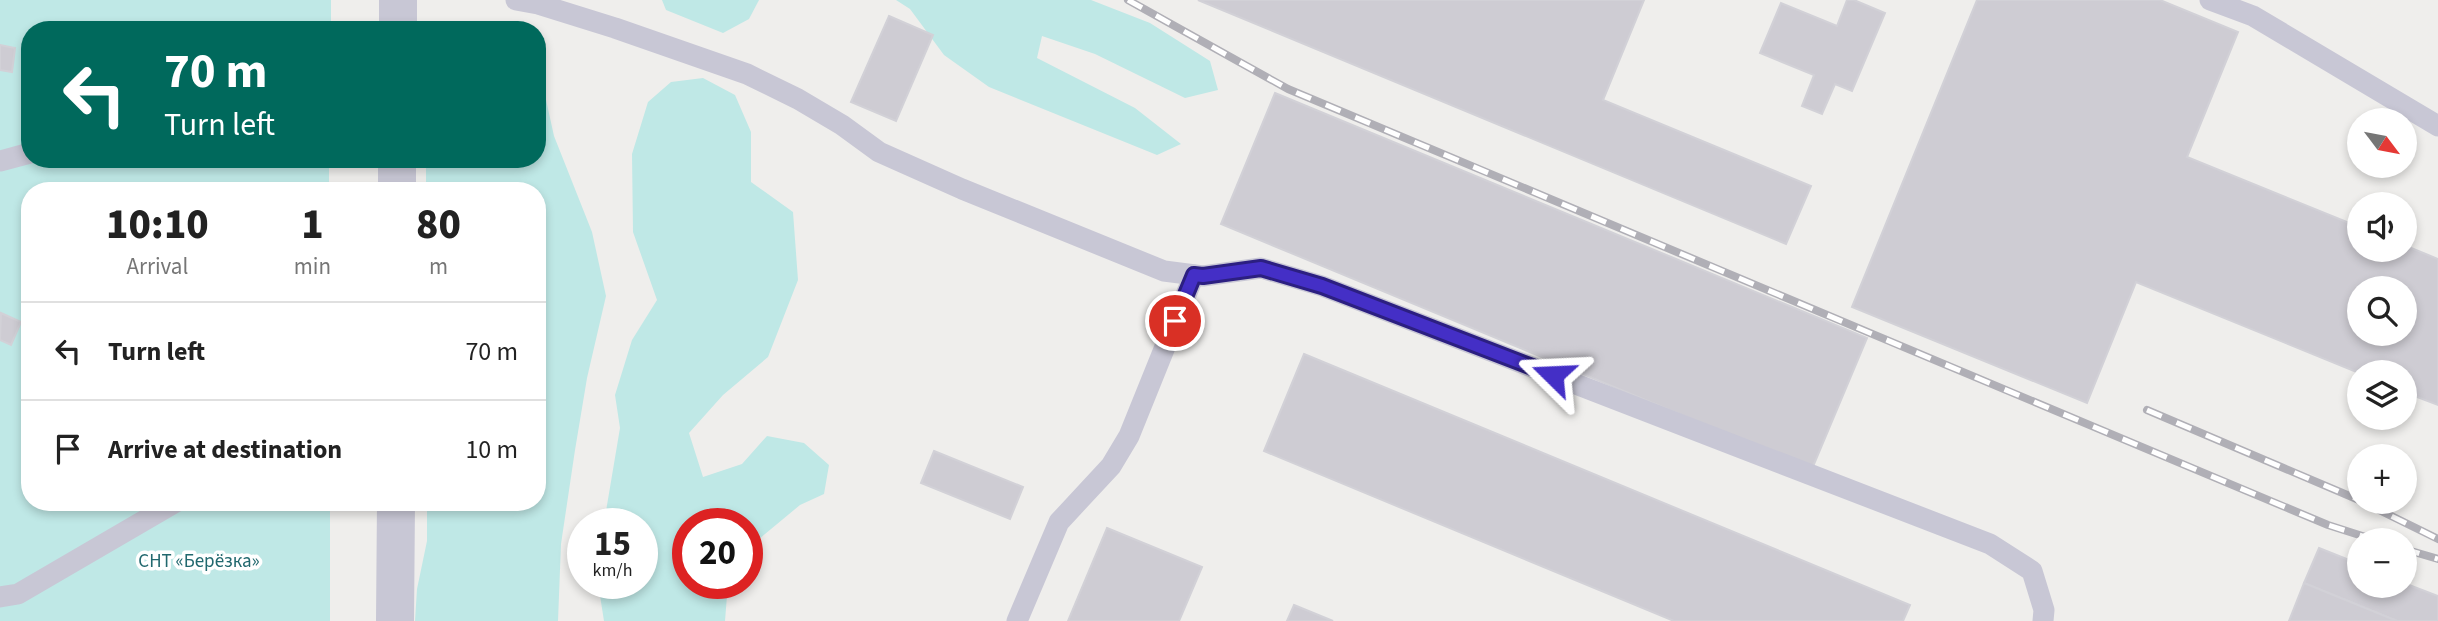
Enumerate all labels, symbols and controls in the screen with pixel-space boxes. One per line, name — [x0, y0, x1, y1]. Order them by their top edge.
text: 70 m — [164, 37, 268, 107]
icon: left — [49, 49, 140, 140]
text: Turn left — [164, 102, 275, 148]
north arrow — [2347, 108, 2417, 178]
map controls — [2347, 108, 2417, 598]
button: sound — [2347, 192, 2417, 262]
text: 10:10 — [106, 195, 209, 255]
text: 1 — [301, 195, 324, 255]
text: 80 — [416, 195, 461, 255]
text: Arrival — [126, 250, 188, 283]
text: min — [294, 250, 331, 283]
text: m — [429, 250, 448, 283]
button: search — [2347, 276, 2417, 346]
pin — [1145, 291, 1205, 351]
icon: arrive — [1156, 302, 1194, 340]
icon: left — [49, 332, 87, 370]
text: Turn left — [108, 333, 205, 370]
text: 70 m — [465, 333, 518, 370]
position arrow — [1516, 338, 1590, 412]
button: layers — [2347, 360, 2417, 430]
icon: arrive — [49, 430, 87, 468]
text: Arrive at destination — [108, 431, 342, 468]
text: 10 m — [465, 431, 518, 468]
button: + — [2347, 444, 2417, 514]
speed limit sign: 20 — [672, 508, 763, 599]
text: 15 — [594, 519, 631, 569]
button: − — [2347, 528, 2417, 598]
park label: СНТ «Берёзка» — [138, 548, 260, 575]
text: km/h — [593, 558, 632, 583]

